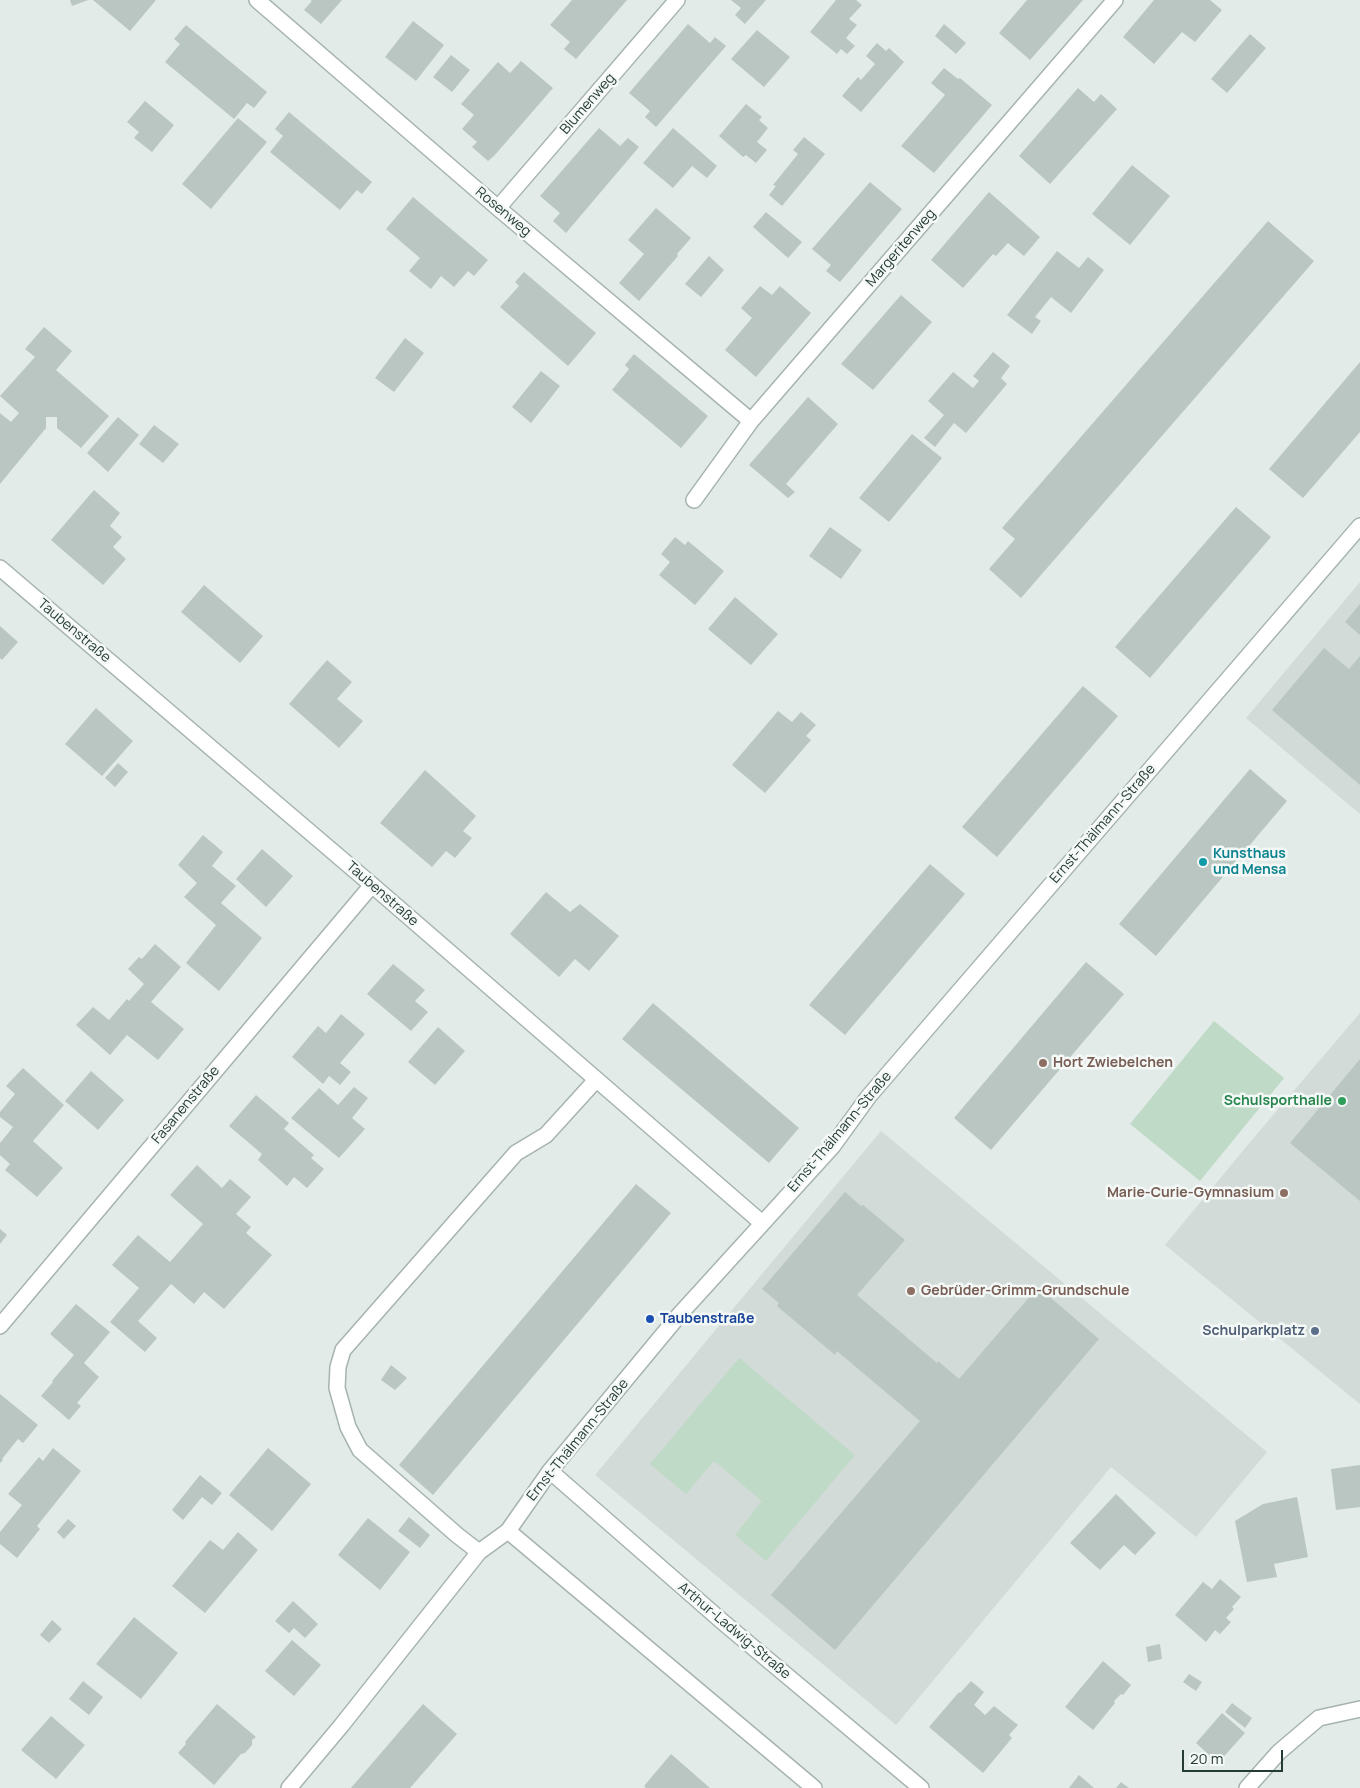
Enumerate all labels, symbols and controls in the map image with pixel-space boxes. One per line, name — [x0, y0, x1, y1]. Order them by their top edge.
street label: Blumenweg — [557, 70, 619, 138]
street label: Rosenweg — [472, 184, 534, 240]
street label: Margeritenweg — [863, 206, 939, 290]
street label: Taubenstraße — [34, 596, 114, 666]
street label: Ernst-Thälmann-Straße — [1047, 761, 1159, 887]
place label: Kunsthaus und Mensa — [1213, 846, 1286, 879]
marker: Kunsthaus und Mensa — [1197, 856, 1209, 868]
street label: Taubenstraße — [342, 858, 422, 930]
place label: Hort Zwiebelchen — [1053, 1055, 1173, 1071]
marker: Hort Zwiebelchen — [1037, 1057, 1049, 1069]
street label: Fasanenstraße — [149, 1063, 223, 1147]
street label: Ernst-Thälmann-Straße — [785, 1068, 895, 1196]
place label: Schulsporthalle — [1224, 1093, 1332, 1109]
marker: Schulsporthalle — [1336, 1095, 1348, 1107]
place label: Marie-Curie-Gymnasium — [1107, 1185, 1274, 1201]
marker: Marie-Curie-Gymnasium — [1278, 1187, 1290, 1199]
place label: Gebrüder-Grimm-Grundschule — [921, 1283, 1129, 1299]
marker: Gebrüder-Grimm-Grundschule — [905, 1285, 917, 1297]
place label: Taubenstraße — [660, 1311, 754, 1327]
marker: Taubenstraße — [644, 1313, 656, 1325]
place label: Schulparkplatz — [1202, 1323, 1305, 1339]
marker: Schulparkplatz — [1309, 1325, 1321, 1337]
street label: Ernst-Thälmann-Straße — [524, 1376, 632, 1504]
street label: Arthur-Ladwig-Straße — [674, 1579, 794, 1683]
scale bar — [1185, 1740, 1286, 1772]
text: 20 m — [1190, 1748, 1223, 1769]

